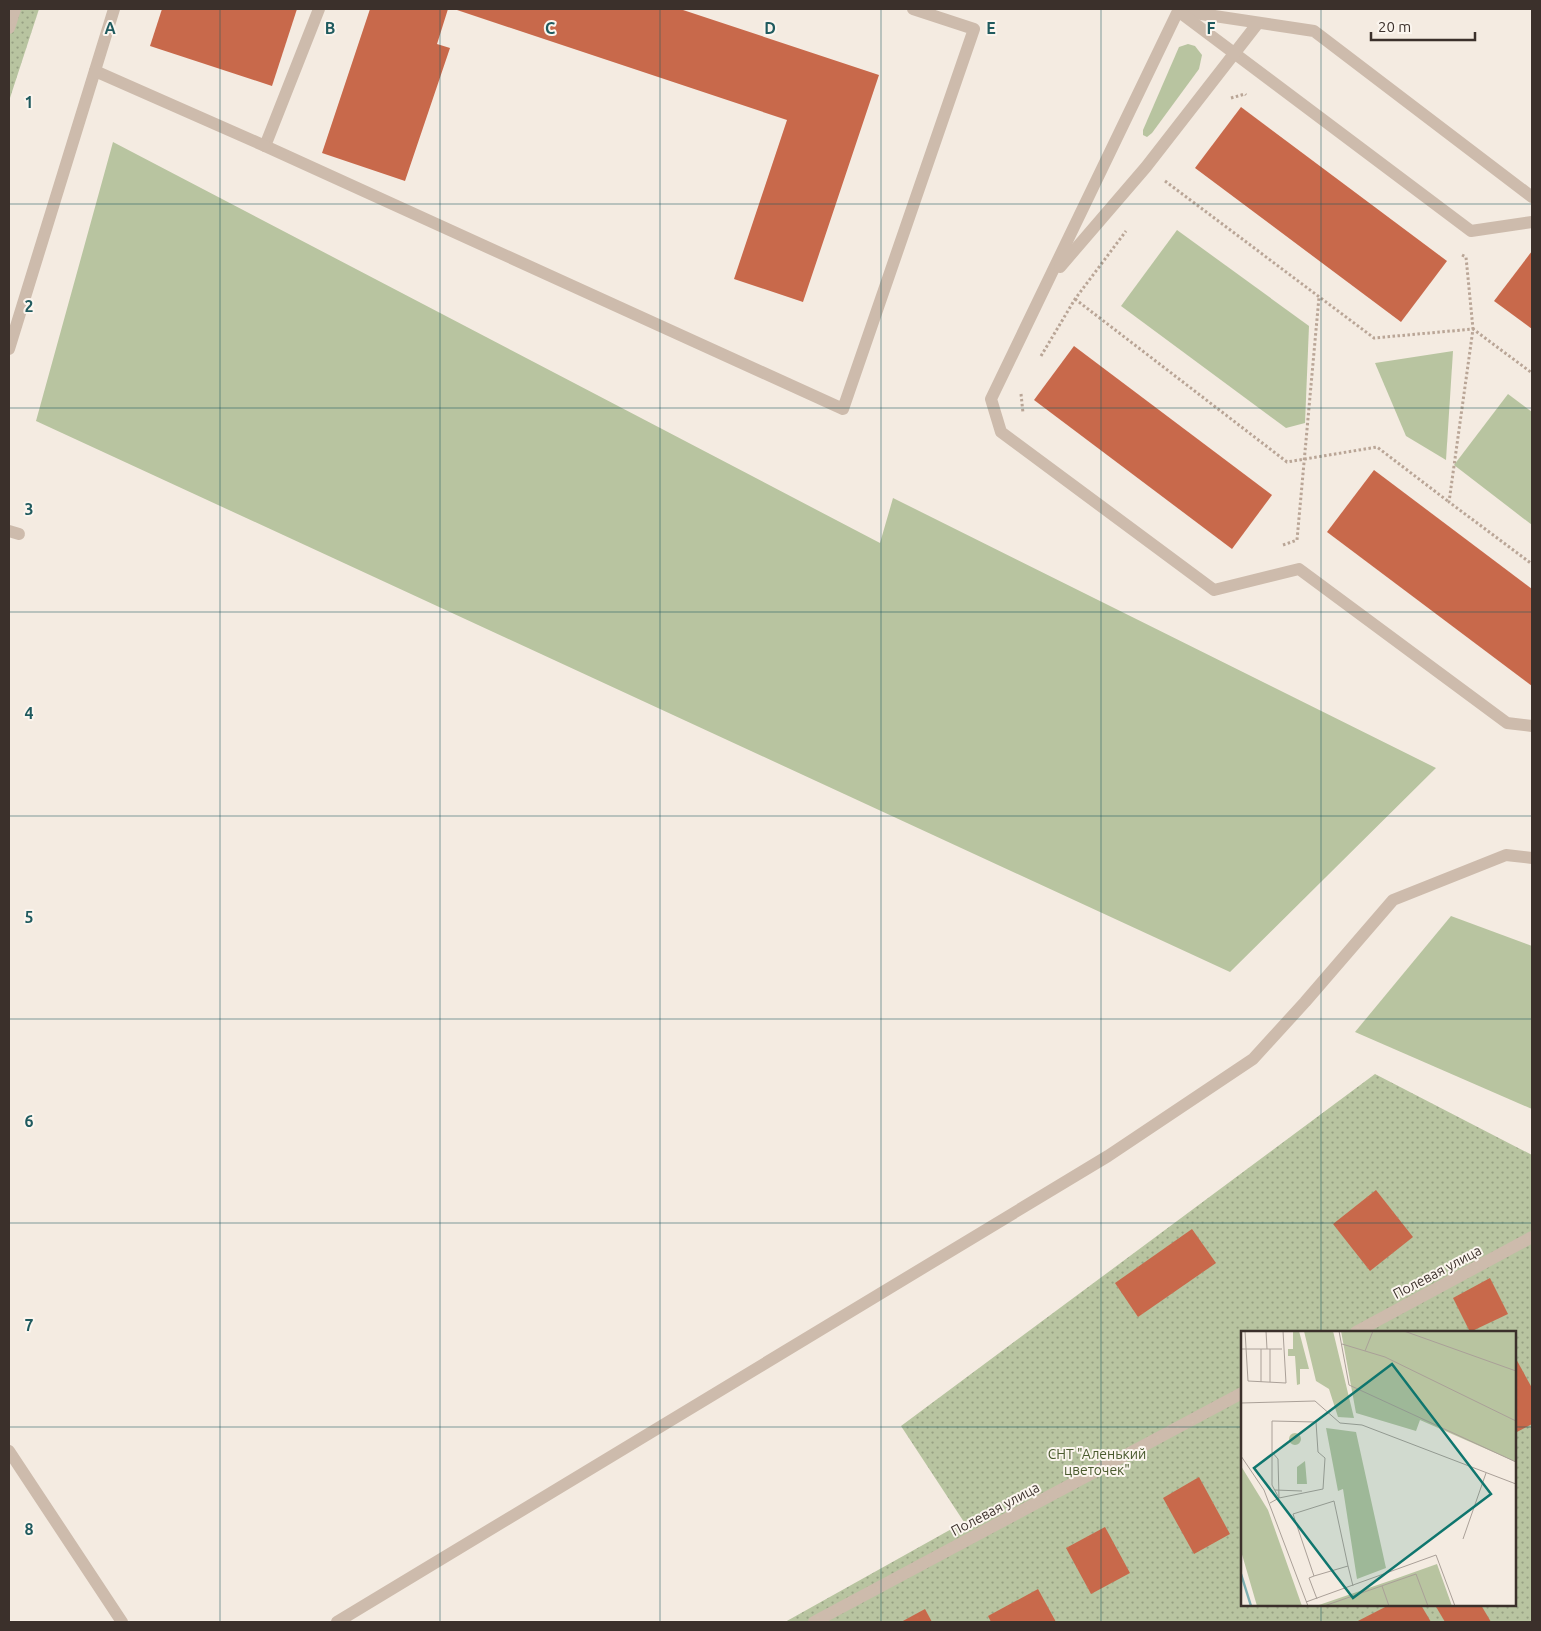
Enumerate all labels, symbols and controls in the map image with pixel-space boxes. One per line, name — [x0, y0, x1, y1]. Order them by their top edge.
scale bar — [1371, 10, 1475, 42]
text: 20 m — [1378, 18, 1411, 35]
text: A — [104, 19, 116, 37]
text: B — [325, 19, 335, 37]
text: C — [545, 19, 555, 37]
text: D — [764, 19, 776, 37]
text: E — [986, 19, 996, 37]
text: F — [1207, 19, 1216, 37]
text: 1 — [24, 93, 34, 111]
text: 2 — [24, 297, 34, 315]
text: 3 — [24, 500, 34, 518]
text: 4 — [24, 704, 34, 722]
text: 5 — [24, 908, 34, 926]
text: 6 — [24, 1112, 34, 1130]
street label: Полевая улица — [1390, 1242, 1484, 1302]
text: 7 — [24, 1316, 34, 1334]
inset map — [1241, 1331, 1516, 1606]
park label: СНТ "Аленький цветочек" — [1048, 1446, 1146, 1478]
street label: Полевая улица — [948, 1479, 1042, 1539]
text: 8 — [24, 1520, 34, 1538]

